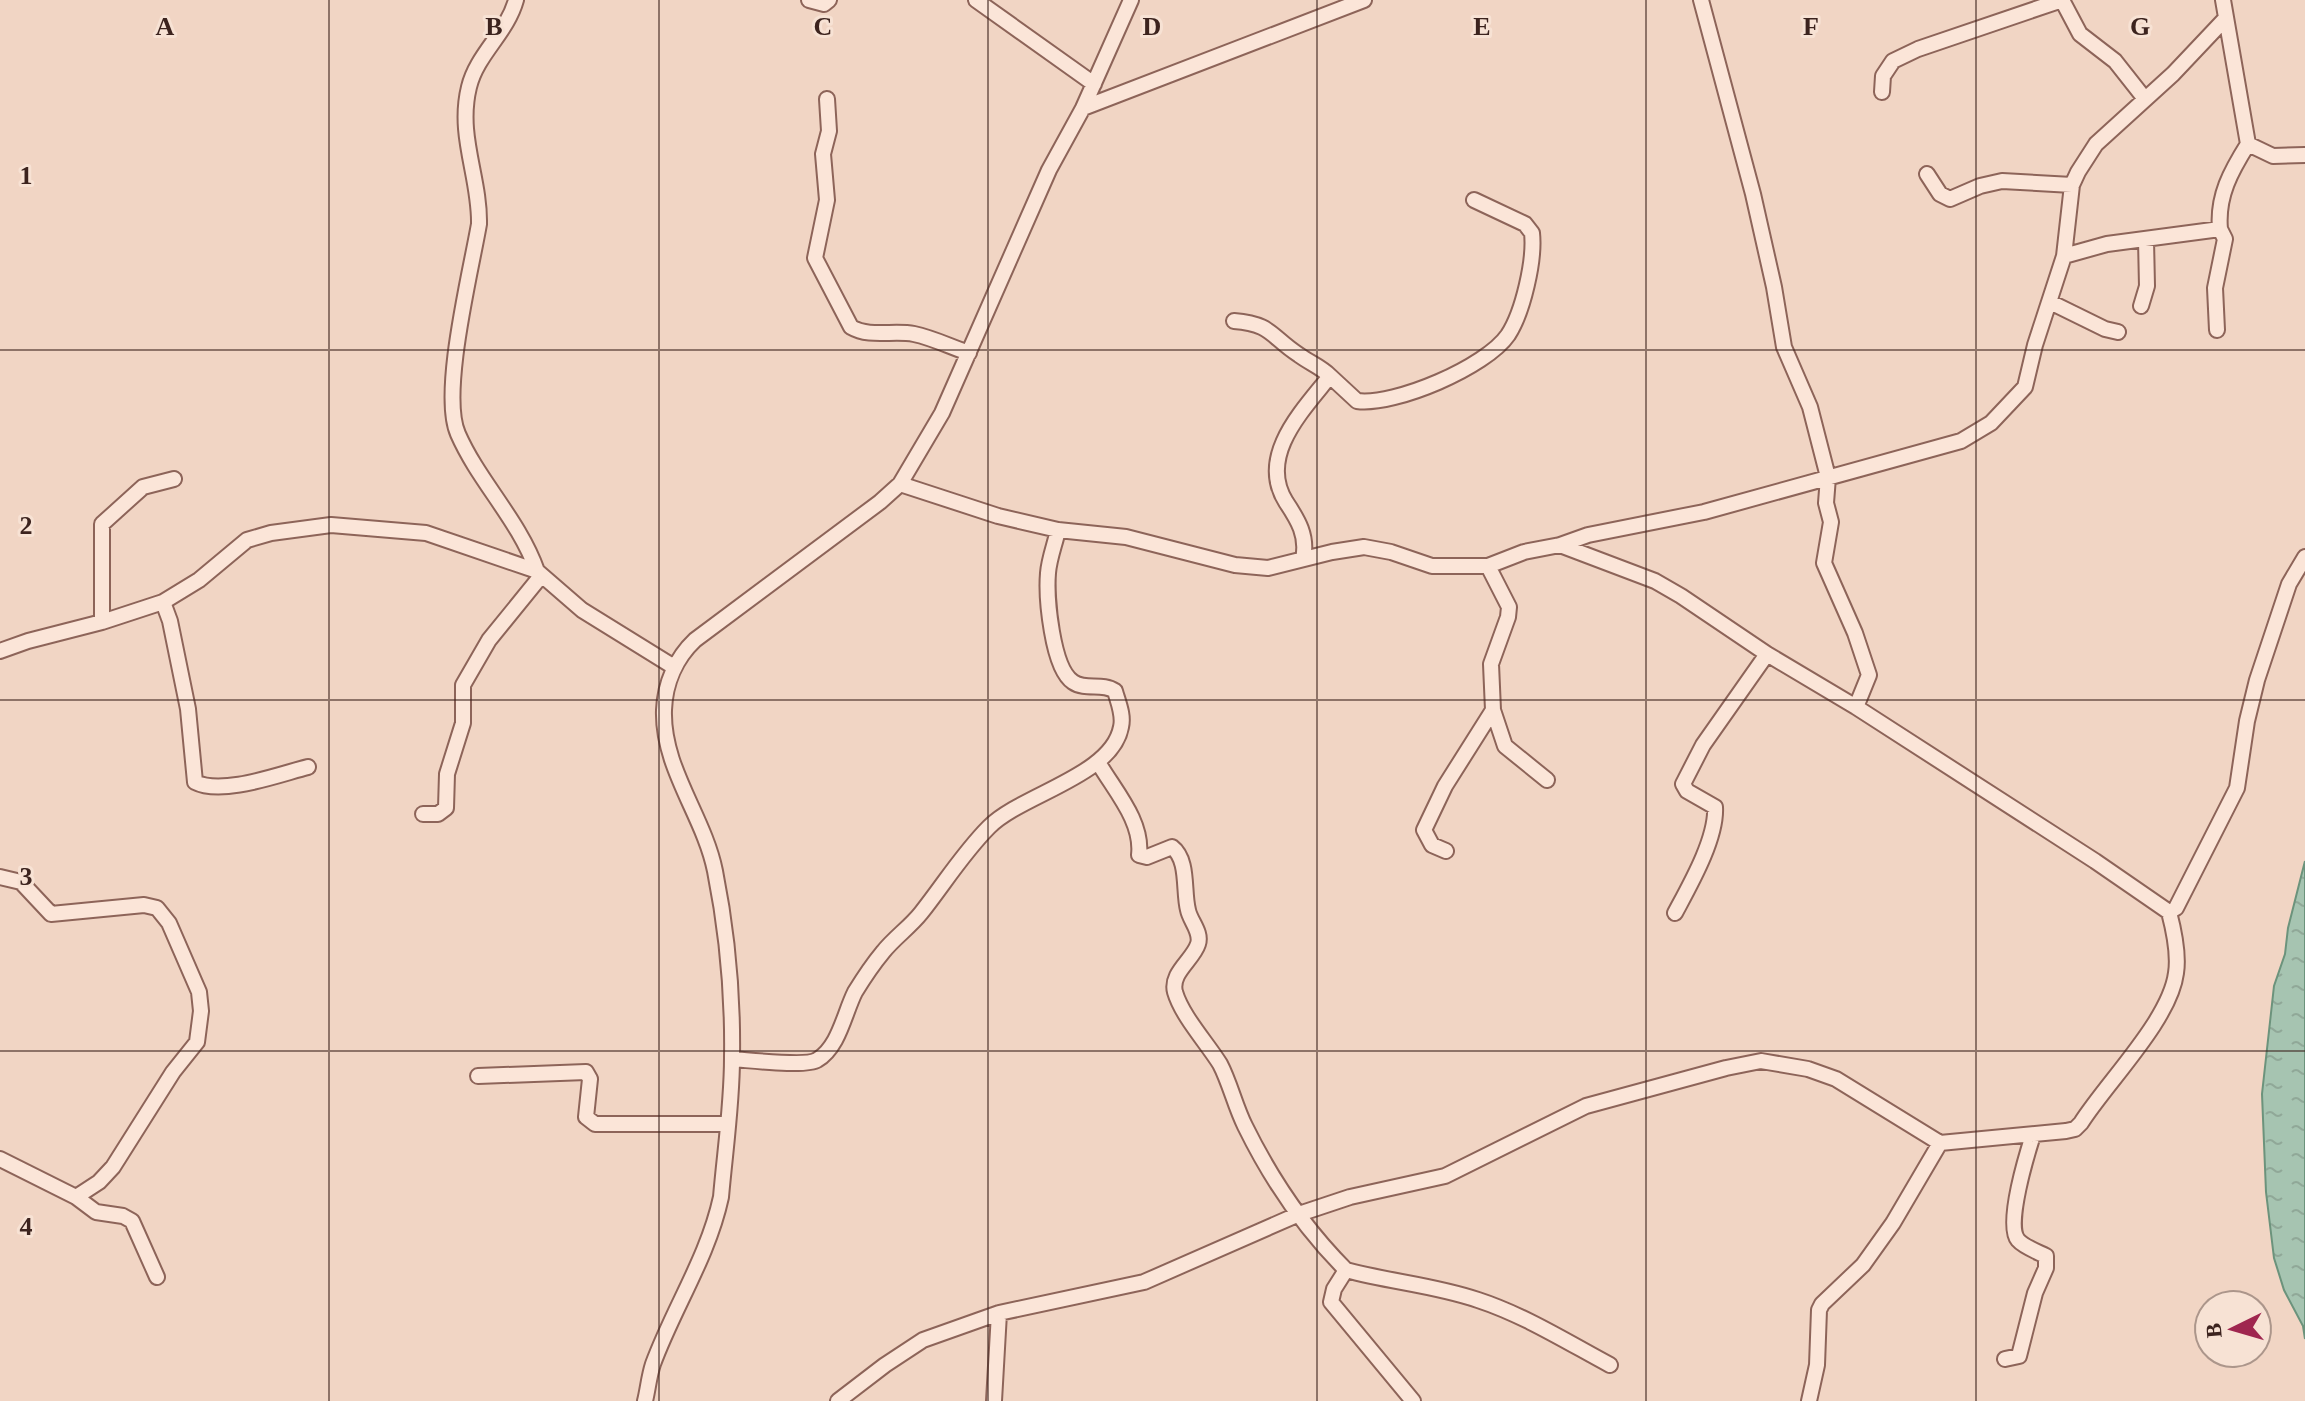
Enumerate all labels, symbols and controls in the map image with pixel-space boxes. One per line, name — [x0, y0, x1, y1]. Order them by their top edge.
text: A — [156, 12, 175, 41]
text: B — [485, 12, 503, 41]
text: C — [814, 12, 832, 41]
text: D — [1143, 12, 1161, 41]
text: E — [1473, 12, 1491, 41]
text: F — [1803, 12, 1819, 41]
text: G — [2130, 12, 2150, 41]
text: 1 — [20, 161, 33, 190]
text: 2 — [20, 511, 33, 540]
text: 3 — [20, 862, 33, 891]
text: 4 — [20, 1212, 33, 1241]
north arrow — [2193, 1289, 2273, 1369]
text: B — [2200, 1322, 2227, 1339]

